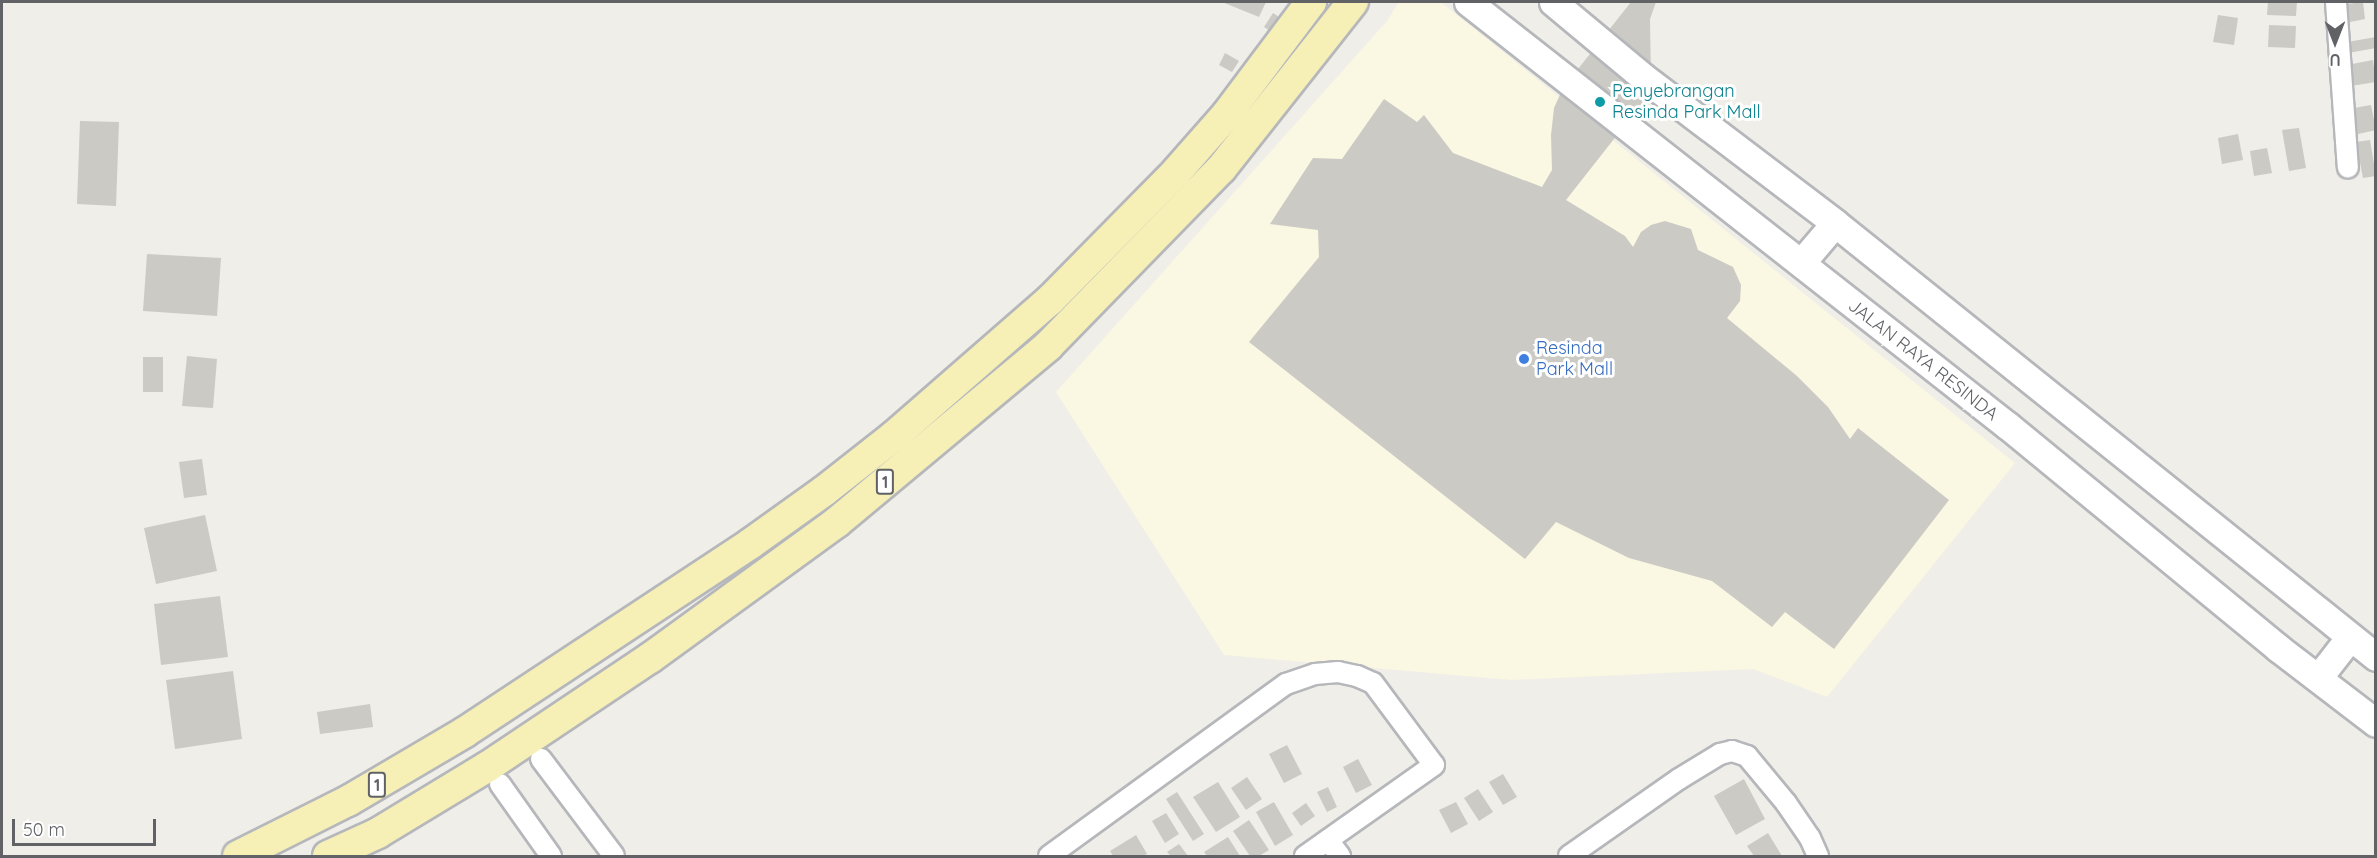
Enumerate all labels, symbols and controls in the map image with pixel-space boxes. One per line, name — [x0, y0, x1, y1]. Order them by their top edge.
north arrow — [2305, 12, 2365, 72]
text: U — [2329, 50, 2341, 70]
place label: Penyebrangan Resinda Park Mall — [1612, 81, 1761, 124]
marker: Penyebrangan Resinda Park Mall — [1593, 95, 1607, 109]
street label: JALAN RAYA RESINDA — [1844, 295, 2002, 425]
place label: Resinda Park Mall — [1536, 338, 1613, 380]
marker: Resinda Park Mall — [1517, 352, 1531, 366]
road number: 1 — [874, 469, 896, 495]
road number: 1 — [366, 772, 388, 798]
scale bar — [15, 807, 159, 845]
text: 50 m — [23, 818, 65, 841]

